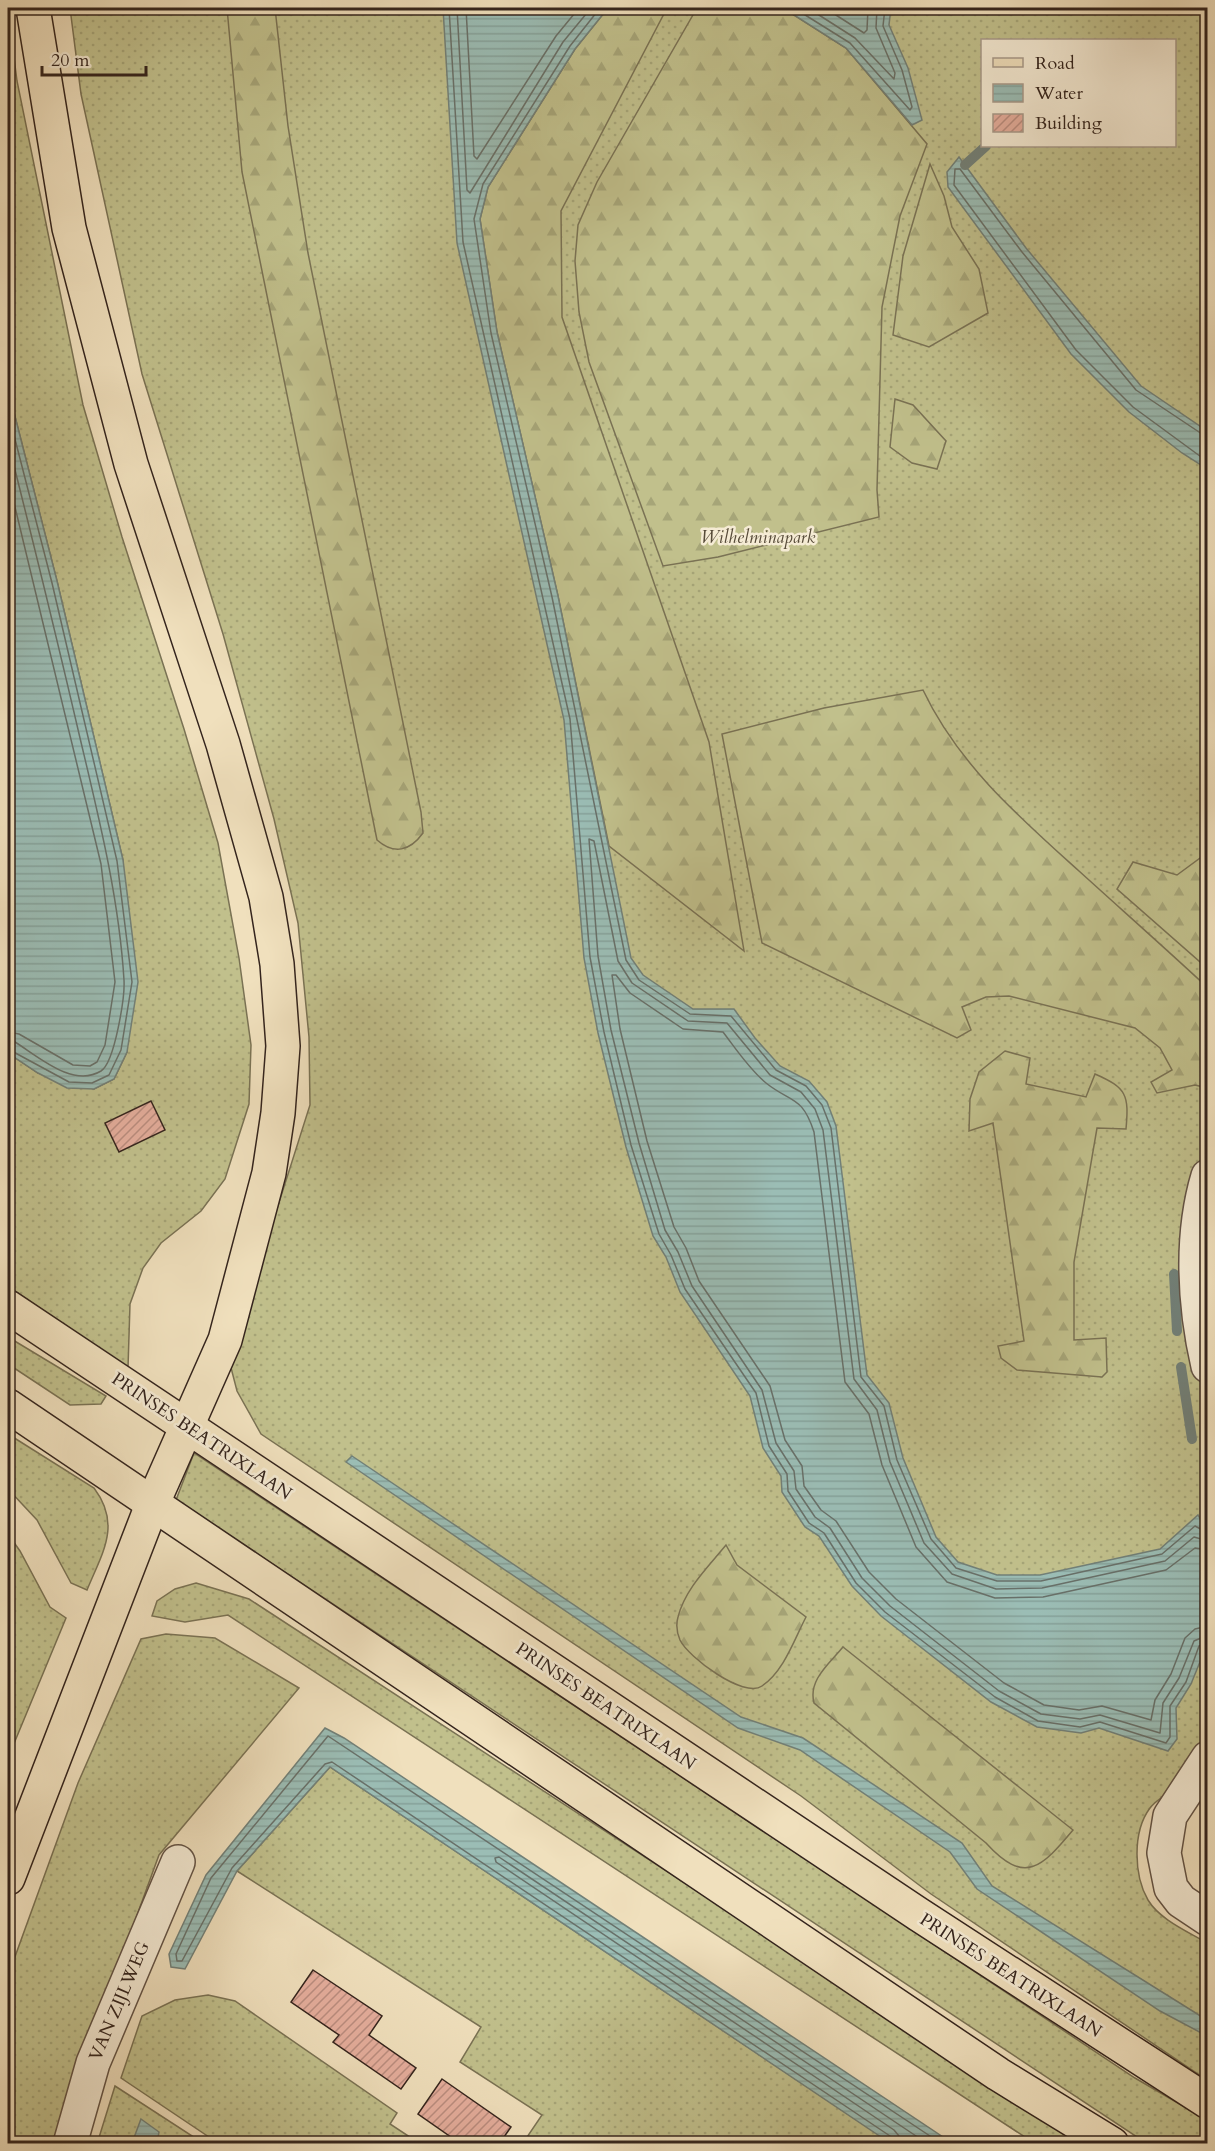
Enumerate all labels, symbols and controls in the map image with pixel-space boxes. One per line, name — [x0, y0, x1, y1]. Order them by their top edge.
scale bar — [42, 39, 146, 77]
legend — [981, 39, 1176, 147]
text: 20 m — [51, 48, 90, 73]
text: Road — [1035, 51, 1075, 76]
text: Water — [1034, 81, 1084, 106]
text: Building — [1035, 111, 1103, 136]
park label: Wilhelminapark — [700, 525, 816, 550]
street label: PRINSES BEATRIXLAAN — [107, 1367, 297, 1507]
street label: PRINSES BEATRIXLAAN — [511, 1637, 701, 1777]
street label: PRINSES BEATRIXLAAN — [915, 1907, 1107, 2044]
street label: VAN ZIJLWEG — [83, 1938, 156, 2065]

